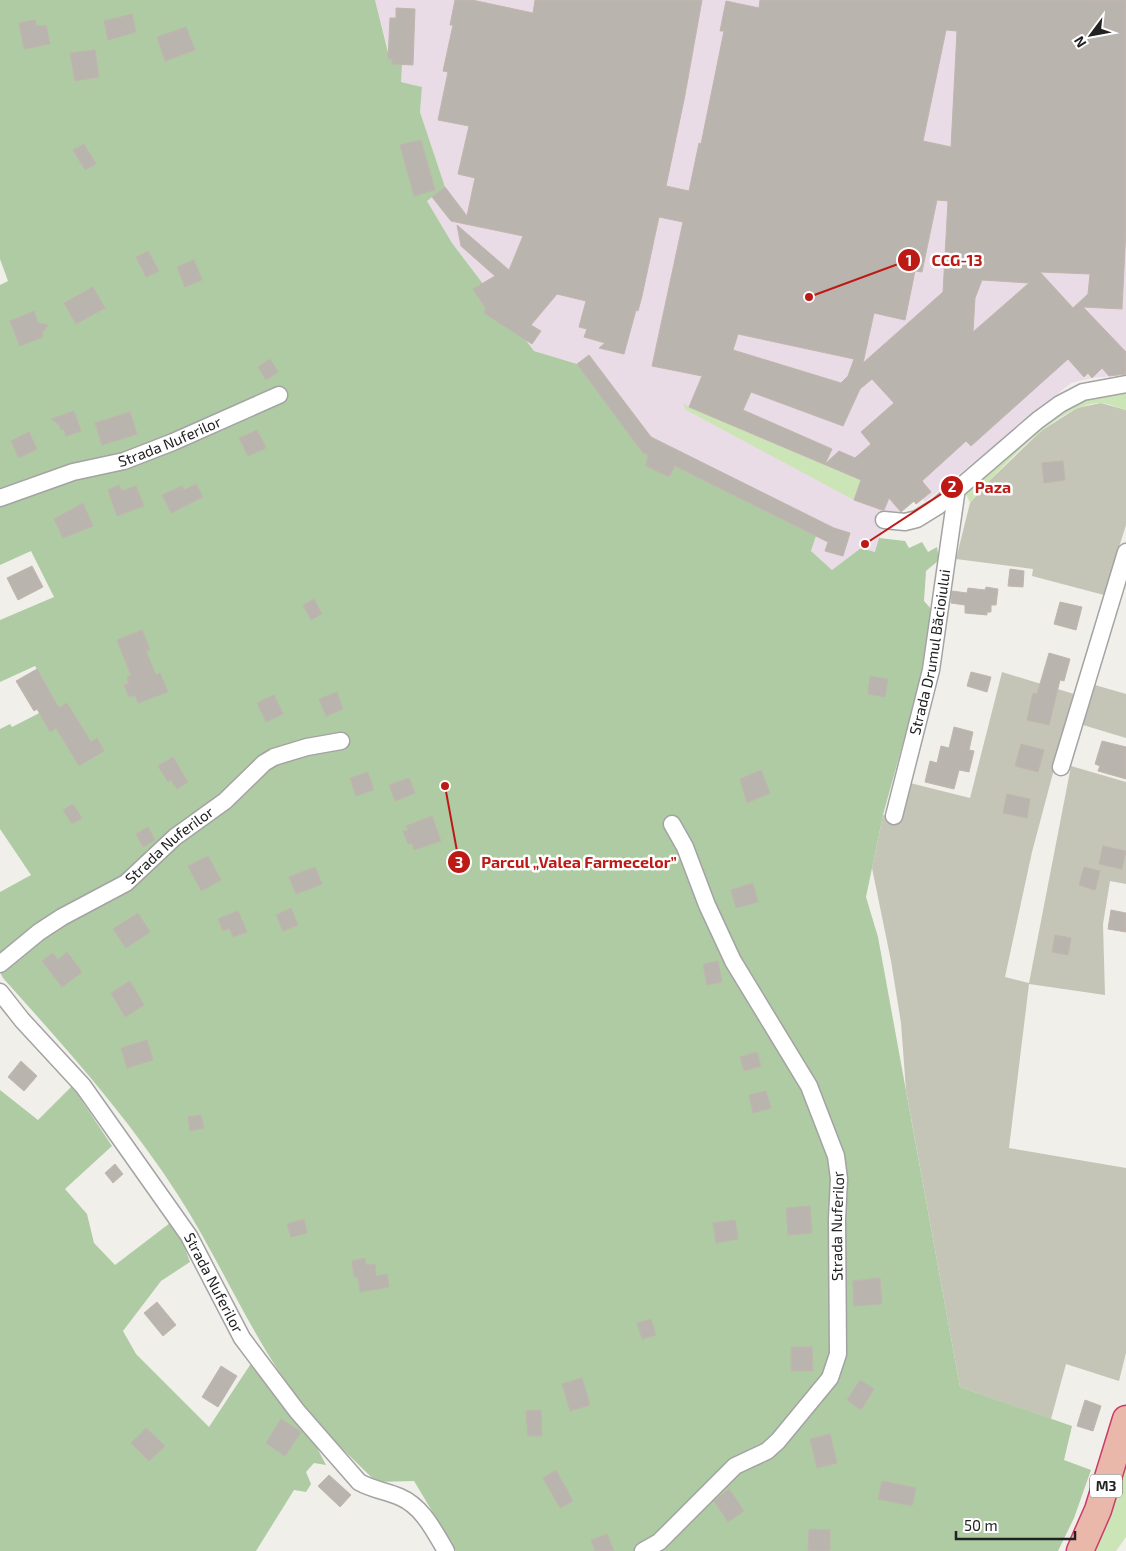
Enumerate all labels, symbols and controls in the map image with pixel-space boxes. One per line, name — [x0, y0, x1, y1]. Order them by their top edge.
north arrow — [1066, 10, 1116, 60]
text: N — [1070, 33, 1089, 51]
callout: CCG-13 — [896, 245, 992, 276]
text: CCG-13 — [932, 250, 982, 269]
text: 1 — [906, 251, 912, 269]
street label: Strada Nuferilor — [116, 412, 224, 470]
callout: Paza — [939, 471, 1021, 502]
text: 2 — [948, 477, 957, 495]
text: Paza — [975, 477, 1011, 496]
street label: Strada Drumul Băcioiului — [905, 568, 953, 737]
street label: Strada Nuferilor — [121, 802, 217, 887]
callout: Parcul „Valea Farmecelor” — [446, 847, 687, 878]
text: Parcul „Valea Farmecelor” — [481, 852, 677, 871]
text: 3 — [455, 853, 463, 871]
street label: Strada Nuferilor — [827, 1170, 847, 1281]
street label: Strada Nuferilor — [181, 1229, 248, 1335]
road number: M3 — [1090, 1474, 1122, 1498]
scale bar — [956, 1508, 1075, 1540]
text: 50 m — [964, 1516, 998, 1534]

